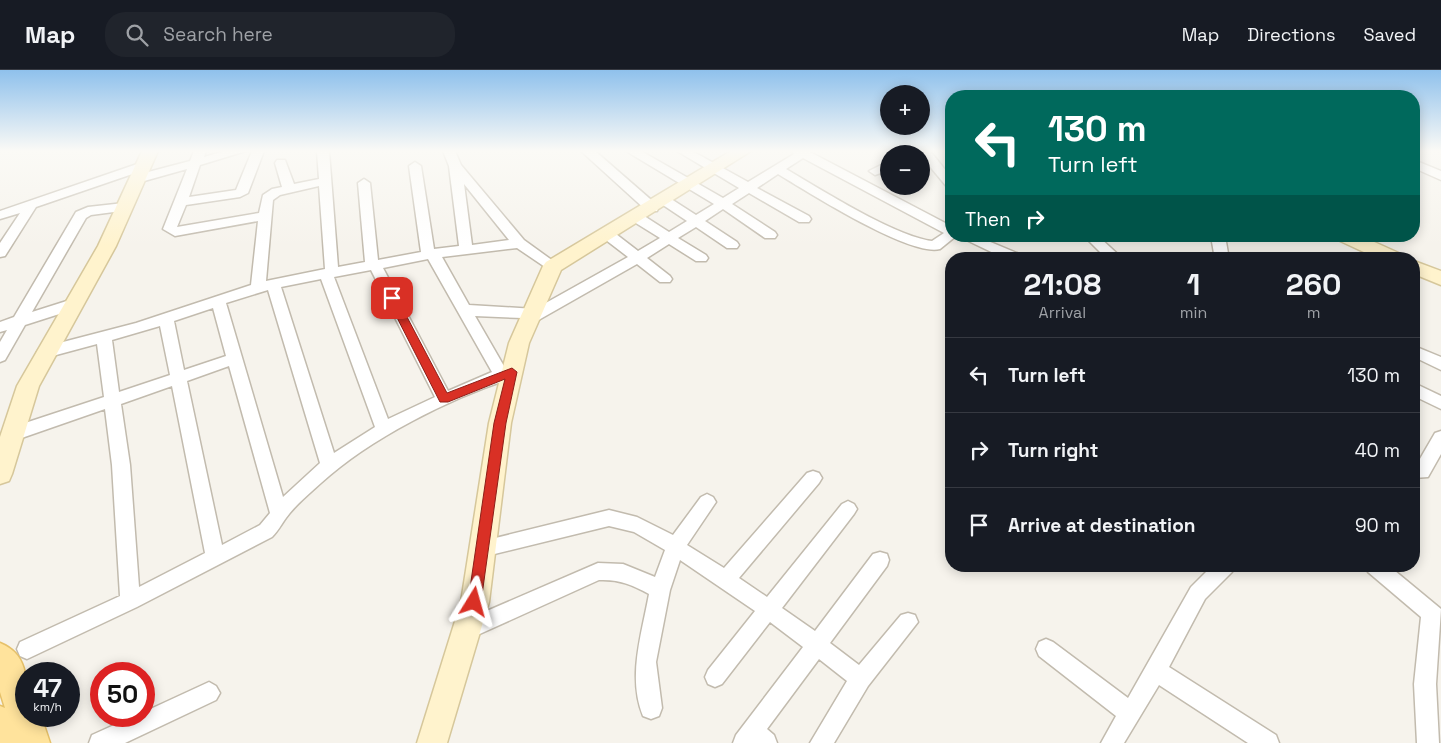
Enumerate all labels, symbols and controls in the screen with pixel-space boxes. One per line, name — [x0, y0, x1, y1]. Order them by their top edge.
search box — [105, 12, 455, 57]
text: Map — [25, 19, 75, 50]
icon: search — [123, 21, 151, 49]
text: Search here — [163, 22, 273, 47]
text: Map — [1182, 23, 1219, 46]
text: Directions — [1247, 23, 1336, 46]
text: Saved — [1364, 23, 1416, 46]
map controls — [880, 85, 930, 195]
button: + — [880, 85, 930, 135]
text: 130 m — [1048, 107, 1147, 151]
icon: left — [965, 110, 1030, 175]
button: − — [880, 145, 930, 195]
text: Turn left — [1048, 150, 1138, 178]
icon: right — [1021, 205, 1049, 233]
text: Then — [965, 207, 1011, 232]
text: 21:08 — [1023, 265, 1101, 304]
text: 1 — [1187, 265, 1200, 304]
text: 260 — [1286, 265, 1341, 304]
pin — [371, 277, 413, 319]
icon: arrive — [378, 284, 406, 312]
text: Arrival — [1039, 302, 1086, 323]
text: min — [1180, 302, 1207, 323]
text: m — [1307, 302, 1320, 323]
icon: left — [965, 361, 993, 389]
text: Turn left — [1008, 363, 1086, 388]
text: 130 m — [1347, 363, 1400, 388]
icon: right — [965, 436, 993, 464]
text: Turn right — [1008, 438, 1098, 463]
text: 40 m — [1355, 438, 1400, 463]
icon: arrive — [965, 511, 993, 539]
text: Arrive at destination — [1008, 513, 1196, 538]
text: 90 m — [1355, 513, 1400, 538]
position arrow — [447, 575, 499, 627]
speed limit sign: 50 — [90, 662, 155, 727]
text: 47 — [33, 672, 62, 704]
text: km/h — [33, 699, 62, 715]

